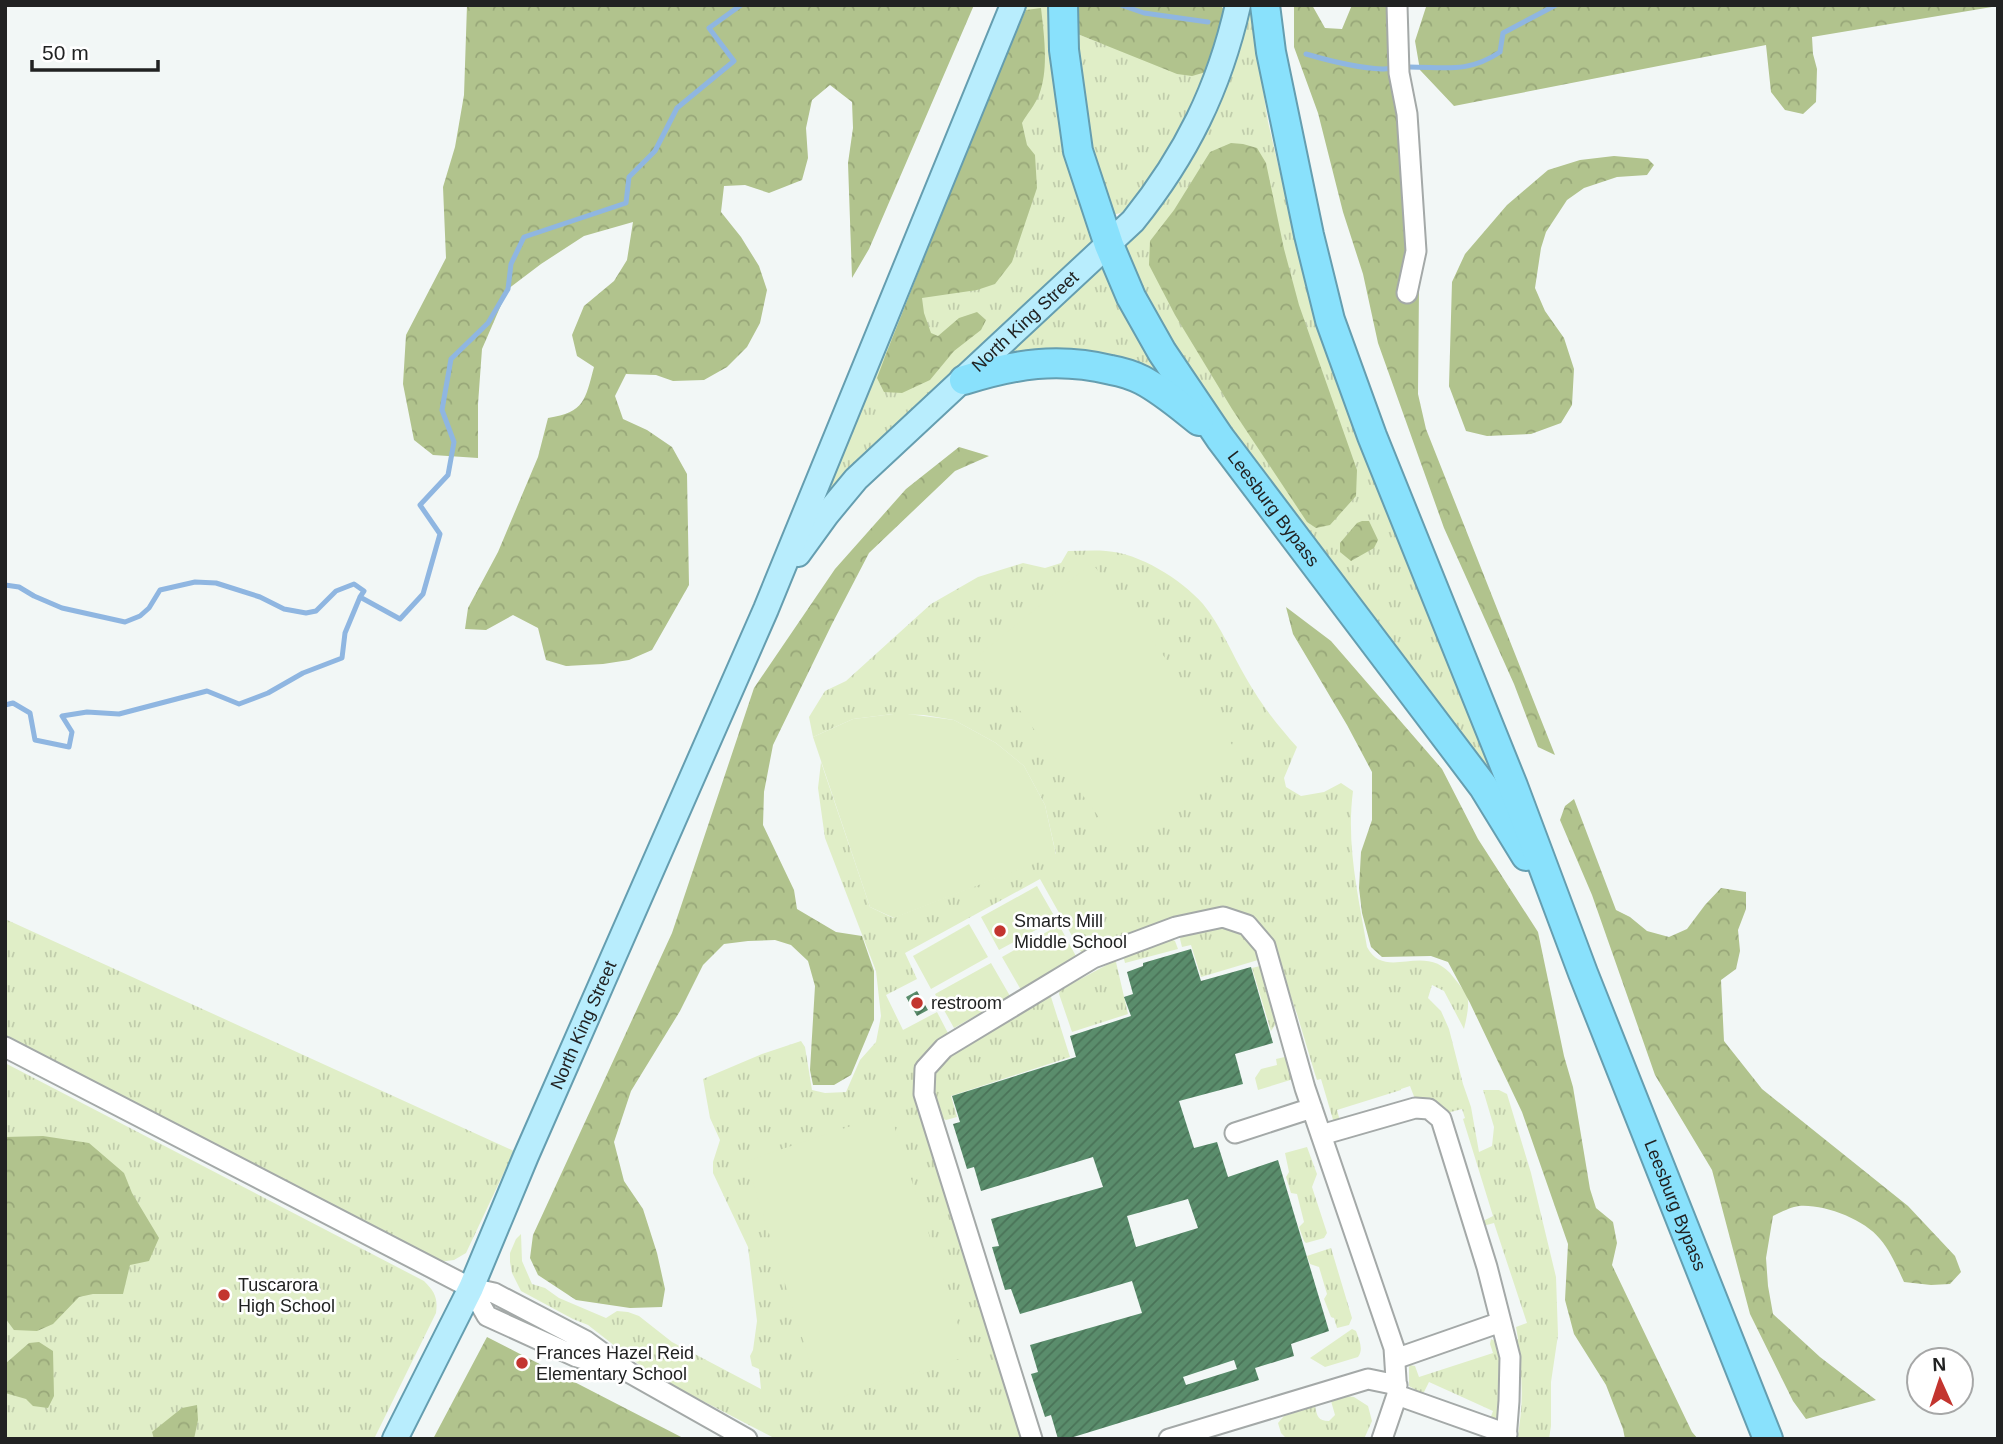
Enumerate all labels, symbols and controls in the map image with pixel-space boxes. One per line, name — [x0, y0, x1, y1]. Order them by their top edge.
scale bar — [32, 28, 158, 72]
text: 50 m — [42, 41, 89, 64]
street label: North King Street — [968, 267, 1083, 376]
street label: Leesburg Bypass — [1224, 447, 1323, 570]
place label: Smarts Mill Middle School — [1014, 911, 1127, 952]
marker: Smarts Mill Middle School — [992, 923, 1008, 939]
street label: North King Street — [547, 958, 620, 1092]
place label: restroom — [931, 993, 1002, 1013]
marker: restroom — [909, 995, 925, 1011]
street label: Leesburg Bypass — [1640, 1137, 1710, 1274]
place label: Tuscarora High School — [238, 1275, 335, 1316]
marker: Tuscarora High School — [216, 1287, 232, 1303]
place label: Frances Hazel Reid Elementary School — [536, 1343, 694, 1384]
north arrow — [1905, 1346, 1975, 1416]
text: N — [1932, 1354, 1947, 1375]
marker: Frances Hazel Reid Elementary School — [514, 1355, 530, 1371]

